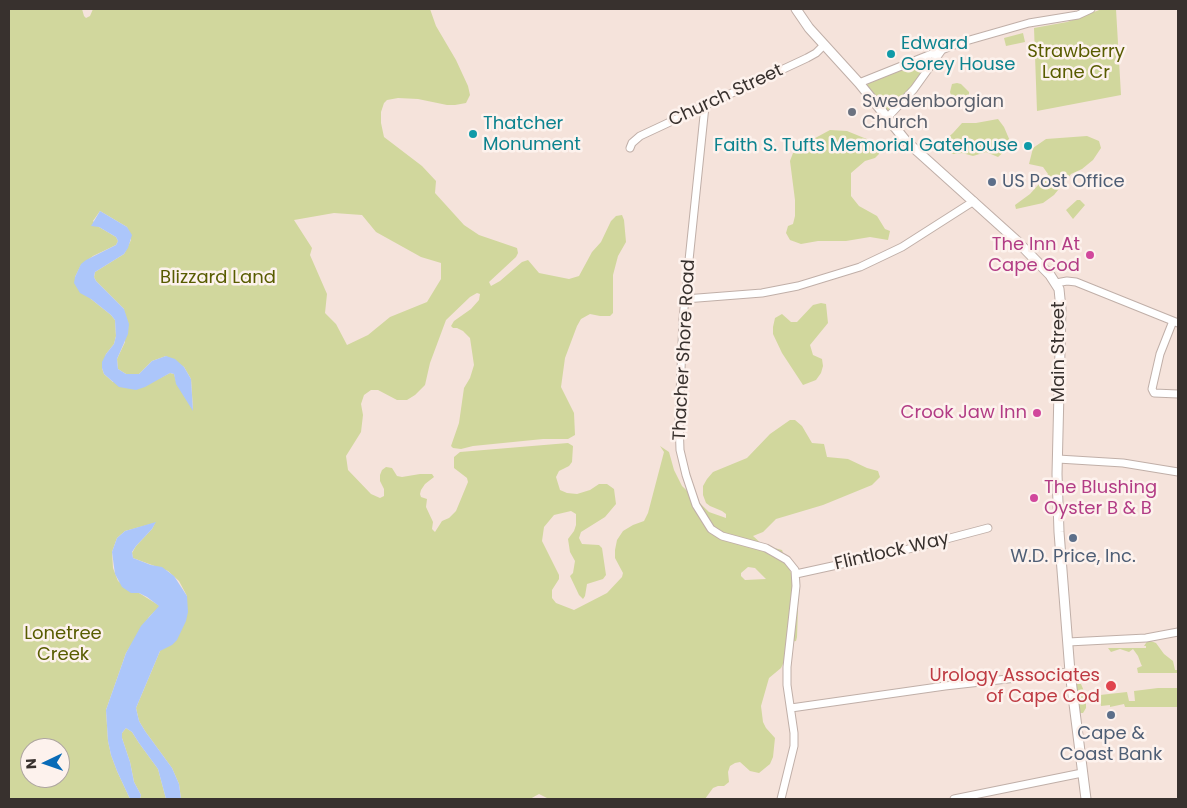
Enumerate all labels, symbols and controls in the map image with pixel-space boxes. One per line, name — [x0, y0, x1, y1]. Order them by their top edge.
place label: Edward Gorey House — [901, 33, 1015, 76]
park label: Strawberry Lane Cr — [1027, 41, 1125, 84]
marker: Edward Gorey House — [885, 48, 897, 60]
street label: Church Street — [665, 60, 787, 132]
place label: Swedenborgian Church — [862, 91, 1004, 134]
marker: Swedenborgian Church — [846, 106, 858, 118]
place label: Thatcher Monument — [483, 113, 581, 156]
marker: Thatcher Monument — [467, 128, 479, 140]
place label: Faith S. Tufts Memorial Gatehouse — [714, 135, 1018, 157]
marker: Faith S. Tufts Memorial Gatehouse — [1022, 140, 1034, 152]
place label: US Post Office — [1002, 171, 1125, 193]
marker: US Post Office — [986, 176, 998, 188]
place label: The Inn At Cape Cod — [988, 234, 1080, 276]
marker: The Inn At Cape Cod — [1084, 249, 1096, 261]
street label: Thacher Shore Road — [669, 259, 701, 441]
park label: Blizzard Land — [160, 267, 276, 289]
street label: Main Street — [1048, 301, 1070, 403]
place label: Crook Jaw Inn — [901, 402, 1027, 424]
marker: Crook Jaw Inn — [1031, 407, 1043, 419]
place label: The Blushing Oyster B & B — [1044, 477, 1157, 520]
marker: The Blushing Oyster B & B — [1028, 492, 1040, 504]
street label: Flintlock Way — [833, 528, 951, 576]
marker: W.D. Price, Inc. — [1067, 532, 1079, 544]
place label: W.D. Price, Inc. — [1010, 546, 1136, 568]
park label: Lonetree Creek — [24, 623, 102, 666]
place label: Urology Associates of Cape Cod — [929, 665, 1100, 708]
marker: Urology Associates of Cape Cod — [1104, 679, 1118, 693]
marker: Cape & Coast Bank — [1105, 709, 1117, 721]
place label: Cape & Coast Bank — [1060, 723, 1162, 766]
north arrow — [20, 738, 70, 788]
text: N — [21, 758, 41, 770]

